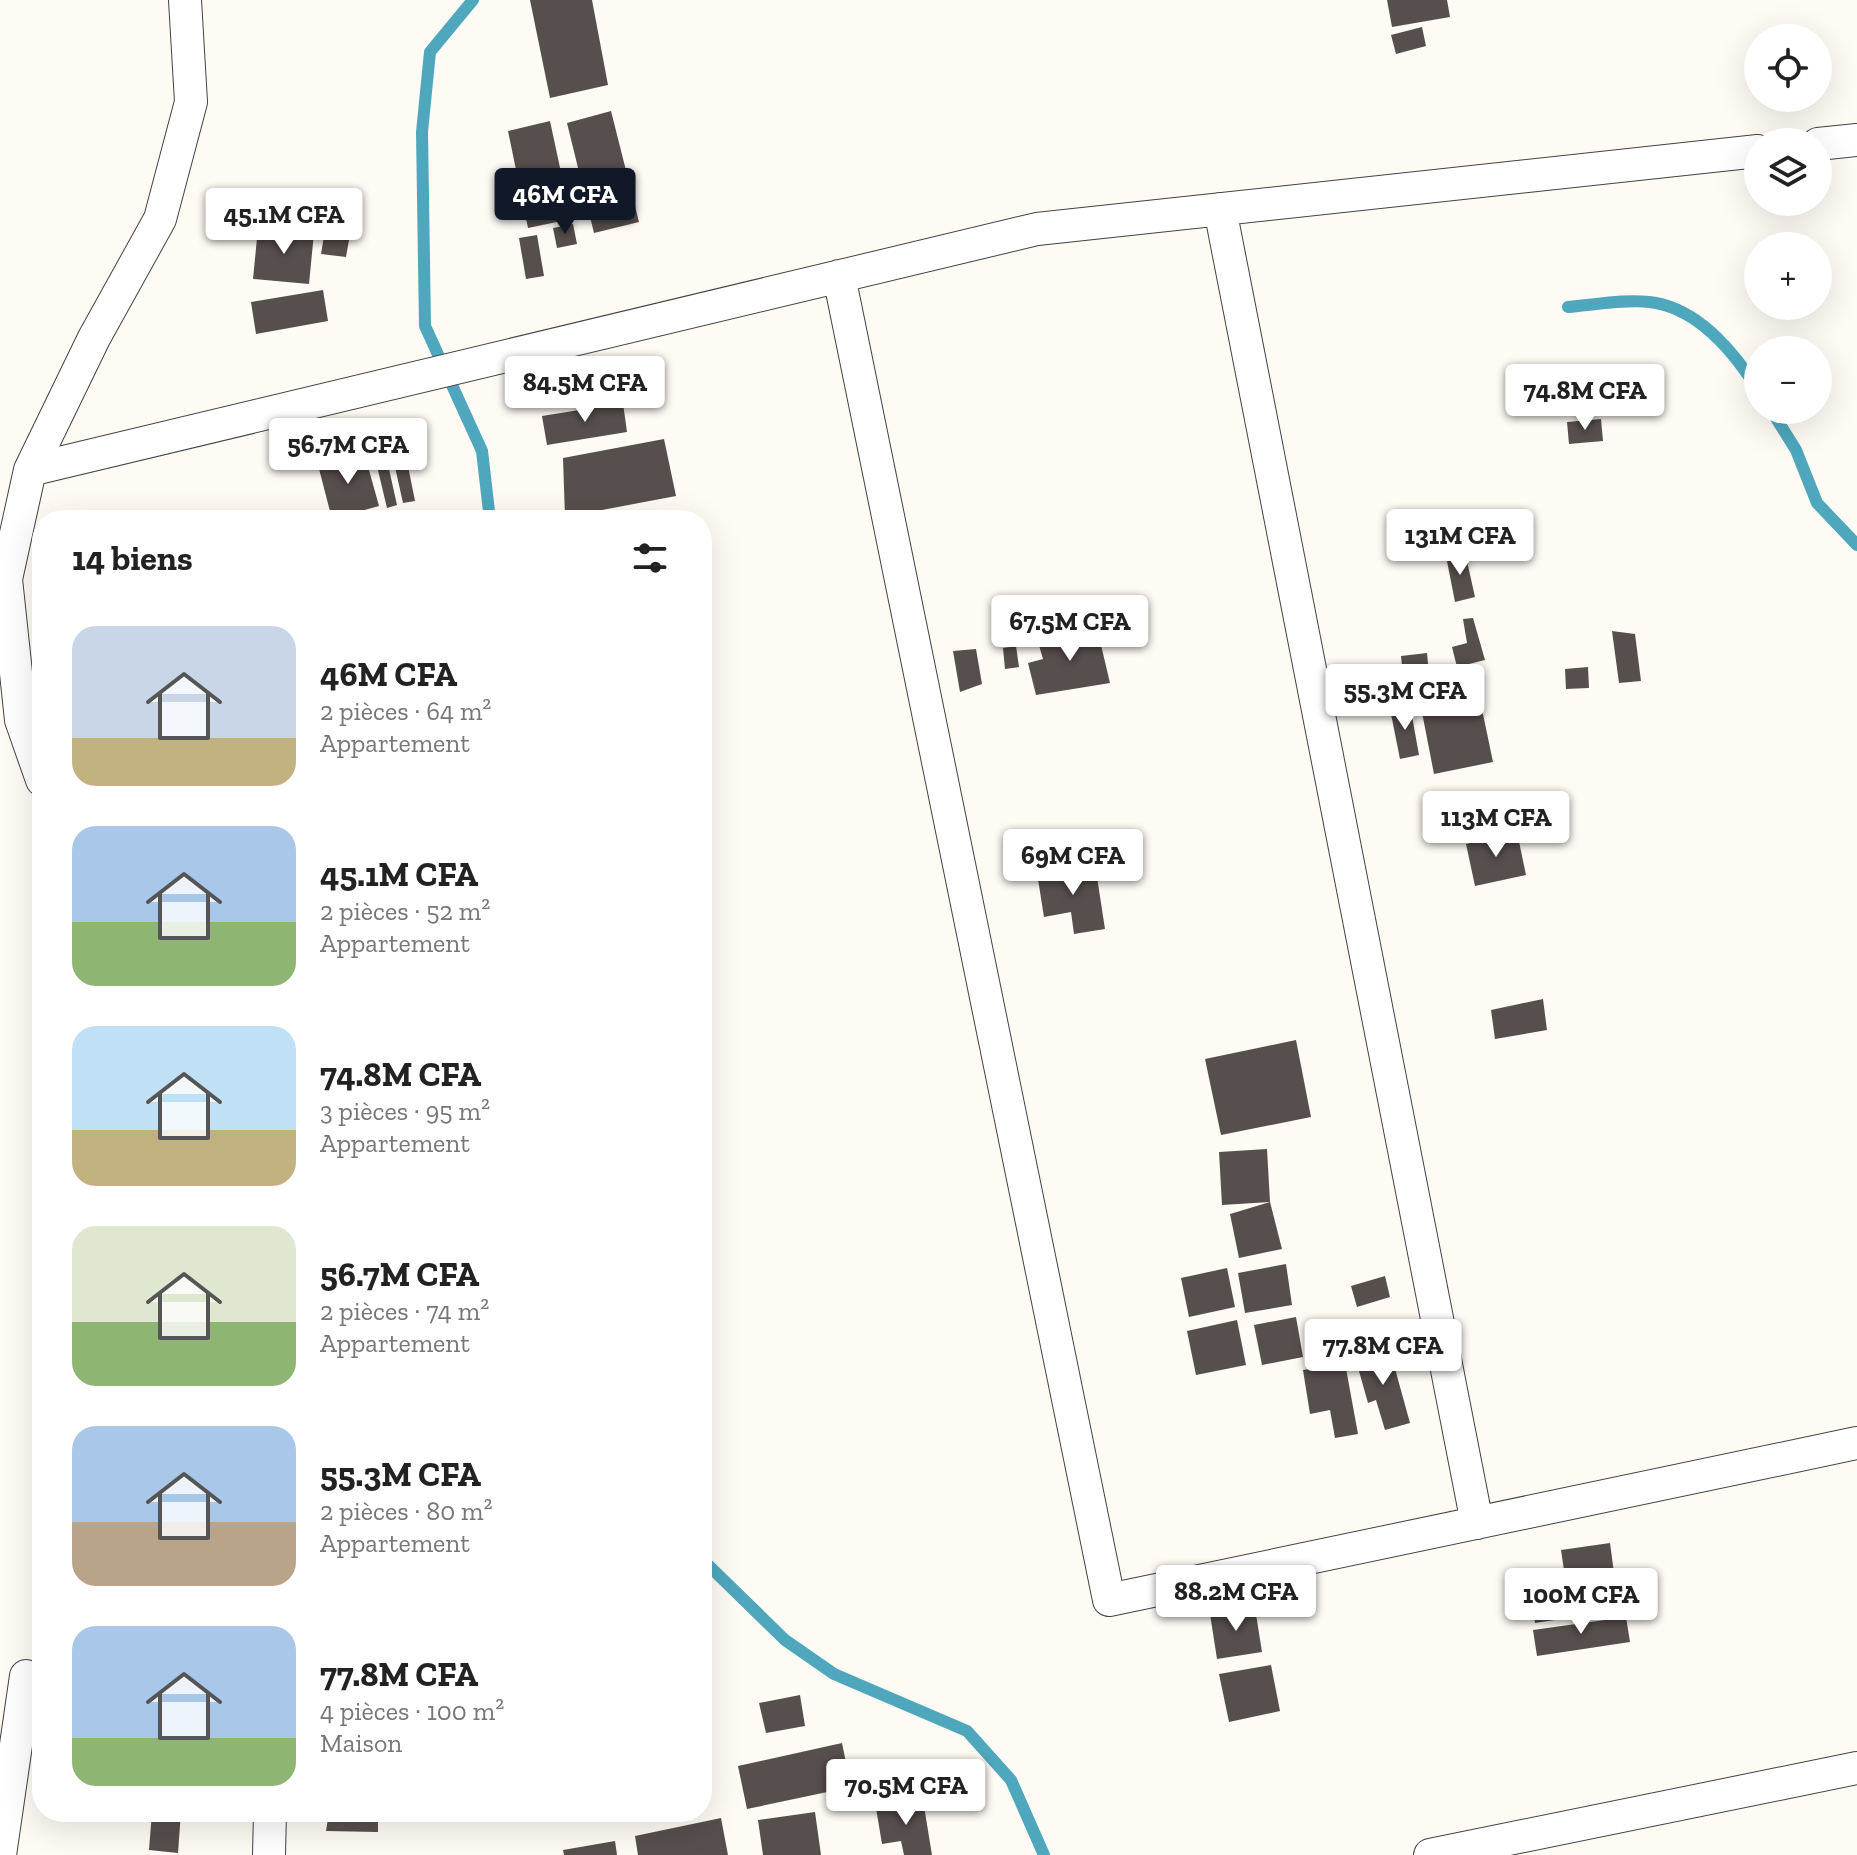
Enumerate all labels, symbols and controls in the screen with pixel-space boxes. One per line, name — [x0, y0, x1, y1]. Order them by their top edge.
map controls — [1744, 24, 1832, 424]
button: locate — [1744, 24, 1832, 112]
button: layers — [1744, 128, 1832, 216]
pin: 46M CFA — [491, 168, 639, 236]
text: 46M CFA — [513, 178, 617, 210]
pin: 45.1M CFA — [192, 188, 376, 256]
text: 45.1M CFA — [224, 198, 344, 230]
button: + — [1744, 232, 1832, 320]
button: − — [1744, 336, 1832, 424]
pin: 84.5M CFA — [493, 356, 677, 424]
pin: 74.8M CFA — [1493, 364, 1677, 432]
text: 84.5M CFA — [523, 366, 647, 398]
text: 74.8M CFA — [1523, 374, 1647, 406]
pin: 56.7M CFA — [256, 418, 440, 486]
text: 56.7M CFA — [287, 428, 409, 460]
pin: 131M CFA — [1377, 509, 1543, 577]
text: 131M CFA — [1405, 519, 1516, 551]
icon: filters — [628, 536, 672, 580]
text: 14 biens — [72, 538, 193, 579]
pin: 67.5M CFA — [978, 595, 1162, 663]
text: 67.5M CFA — [1009, 605, 1131, 637]
text: 46M CFA — [320, 654, 457, 695]
icon: home — [136, 658, 232, 754]
pin: 55.3M CFA — [1313, 664, 1497, 732]
text: 55.3M CFA — [1343, 674, 1467, 706]
text: 2 pièces · 64 m² — [320, 695, 491, 727]
text: Appartement — [320, 727, 470, 759]
pin: 113M CFA — [1413, 791, 1579, 859]
text: 113M CFA — [1441, 801, 1552, 833]
pin: 69M CFA — [999, 829, 1147, 897]
text: 69M CFA — [1021, 839, 1125, 871]
text: 45.1M CFA — [320, 854, 478, 895]
icon: home — [136, 858, 232, 954]
text: 2 pièces · 52 m² — [320, 895, 490, 927]
text: Appartement — [320, 927, 470, 959]
text: 74.8M CFA — [320, 1054, 481, 1095]
icon: home — [136, 1058, 232, 1154]
text: 3 pièces · 95 m² — [320, 1095, 490, 1127]
text: Appartement — [320, 1127, 470, 1159]
text: 56.7M CFA — [320, 1254, 479, 1295]
icon: home — [136, 1258, 232, 1354]
text: 2 pièces · 74 m² — [320, 1295, 489, 1327]
pin: 77.8M CFA — [1291, 1319, 1475, 1387]
text: Appartement — [320, 1327, 470, 1359]
text: 77.8M CFA — [1323, 1329, 1443, 1361]
text: 55.3M CFA — [320, 1454, 481, 1495]
icon: home — [136, 1458, 232, 1554]
text: 2 pièces · 80 m² — [320, 1495, 493, 1527]
text: Appartement — [320, 1527, 470, 1559]
pin: 88.2M CFA — [1144, 1565, 1328, 1633]
pin: 100M CFA — [1498, 1568, 1664, 1636]
text: 88.2M CFA — [1174, 1575, 1298, 1607]
text: 100M CFA — [1523, 1578, 1639, 1610]
text: 77.8M CFA — [320, 1654, 478, 1695]
icon: home — [136, 1658, 232, 1754]
text: 4 pièces · 100 m² — [320, 1695, 504, 1727]
text: Maison — [320, 1727, 402, 1759]
pin: 70.5M CFA — [814, 1759, 998, 1827]
text: 70.5M CFA — [844, 1769, 968, 1801]

